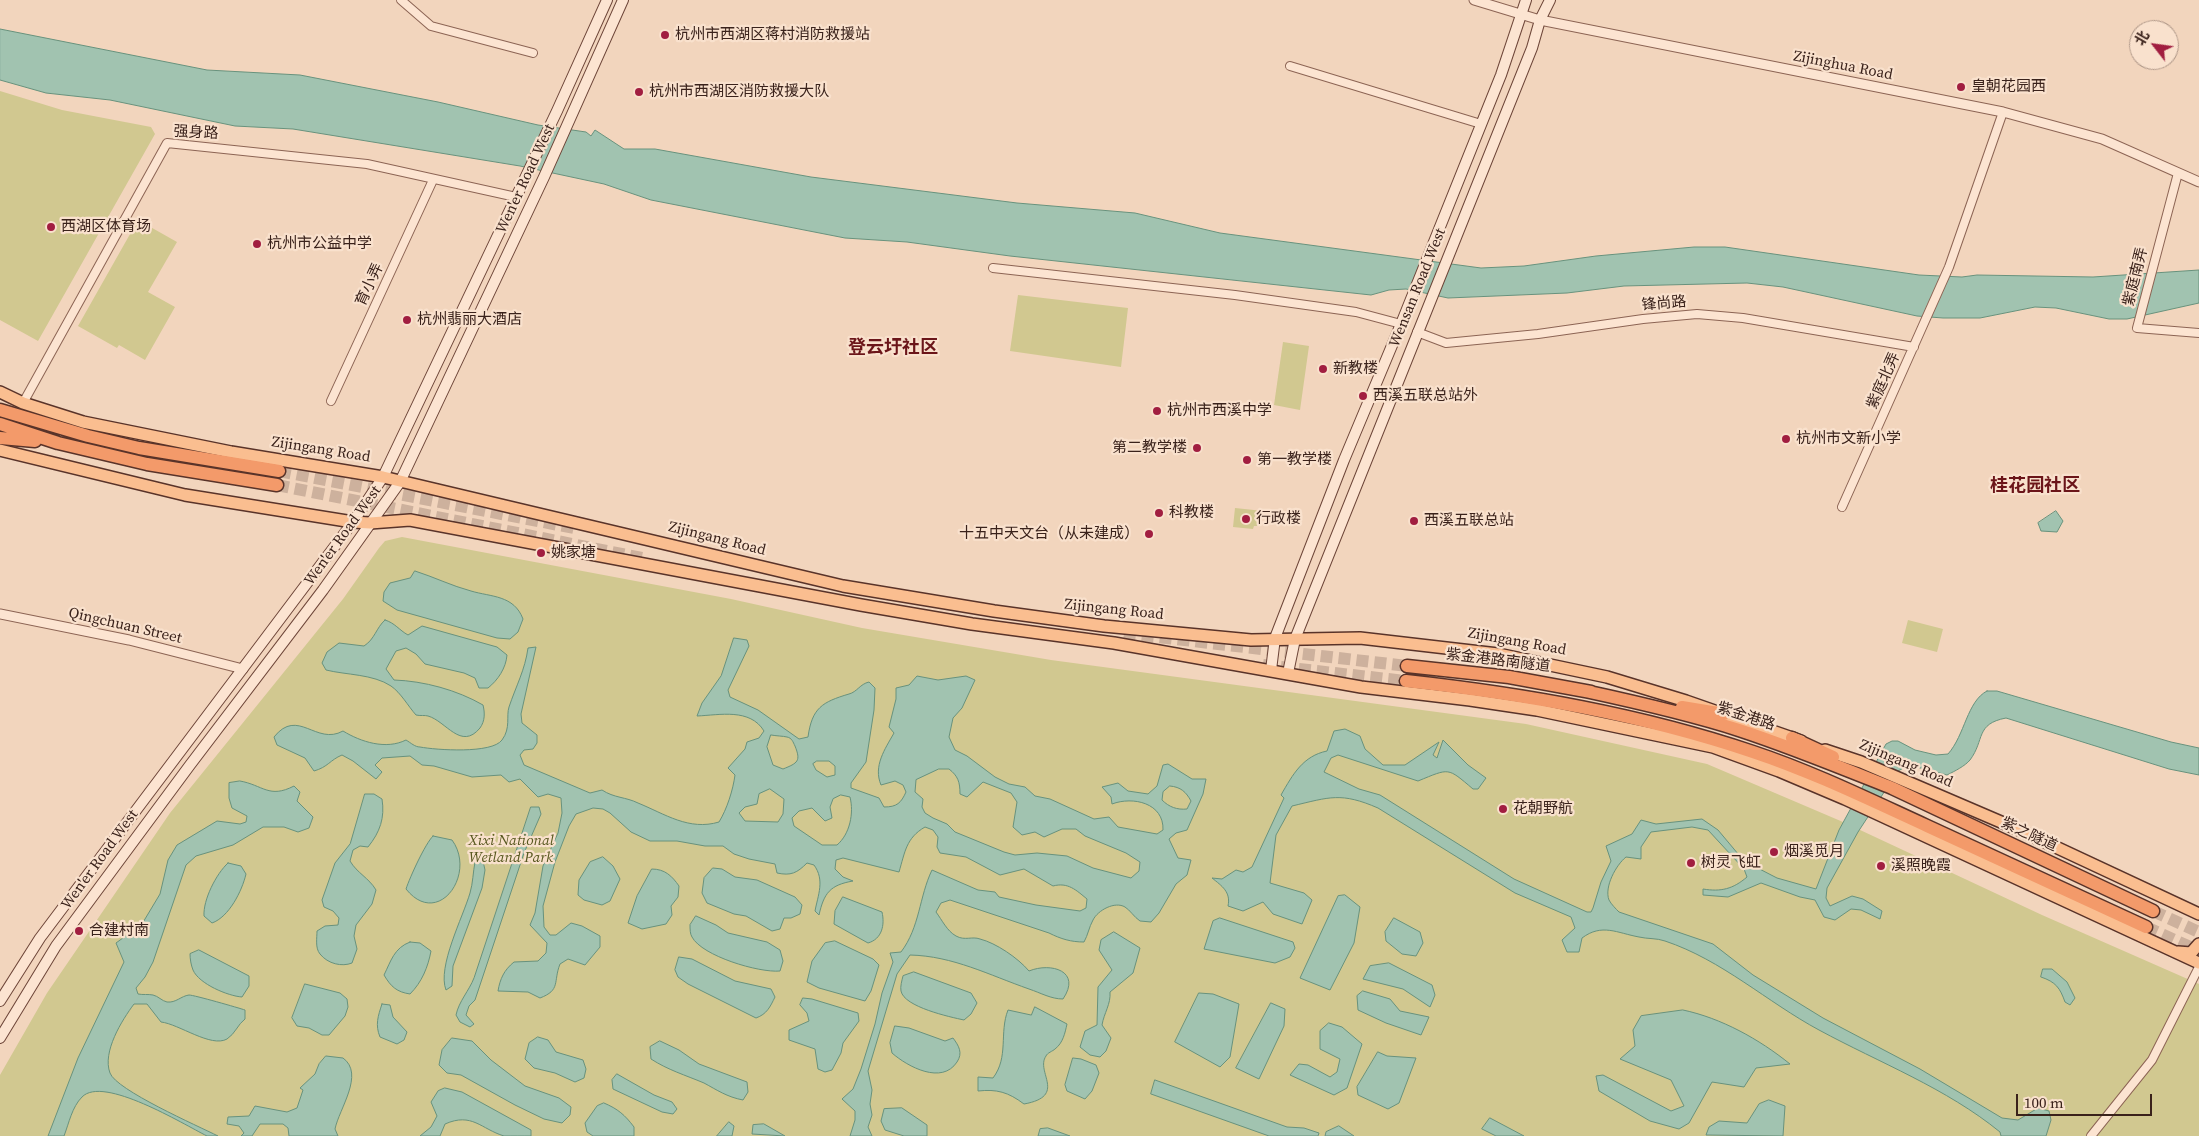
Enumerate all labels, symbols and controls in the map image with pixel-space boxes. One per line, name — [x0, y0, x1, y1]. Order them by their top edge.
north arrow — [2129, 20, 2179, 70]
place label: 杭州市西湖区蒋村消防救援站 — [675, 26, 870, 44]
text: 北 — [2130, 27, 2154, 49]
marker: 杭州市西湖区蒋村消防救援站 — [659, 29, 671, 41]
street label: Zijinghua Road — [1792, 48, 1894, 84]
place label: 皇朝花园西 — [1971, 78, 2046, 96]
marker: 皇朝花园西 — [1955, 81, 1967, 93]
place label: 杭州市西湖区消防救援大队 — [649, 83, 829, 101]
marker: 杭州市西湖区消防救援大队 — [633, 86, 645, 98]
street label: Wen'er Road West — [493, 121, 559, 237]
street label: 强身路 — [173, 123, 219, 143]
place label: 西湖区体育场 — [61, 218, 151, 236]
marker: 西湖区体育场 — [45, 221, 57, 233]
street label: Wensan Road West — [1386, 226, 1450, 350]
place label: 杭州市公益中学 — [267, 235, 372, 253]
marker: 杭州市公益中学 — [251, 238, 263, 250]
street label: 紫庭南弄 — [2120, 246, 2152, 308]
street label: 育小弄 — [352, 261, 388, 309]
street label: 锋尚路 — [1641, 293, 1687, 315]
place label: 杭州翡丽大酒店 — [417, 311, 522, 329]
marker: 杭州翡丽大酒店 — [401, 314, 413, 326]
district label: 登云圩社区 — [848, 337, 938, 359]
street label: 紫庭北弄 — [1864, 350, 1904, 412]
place label: 新教楼 — [1333, 360, 1378, 378]
marker: 新教楼 — [1317, 363, 1329, 375]
place label: 西溪五联总站外 — [1373, 387, 1478, 405]
marker: 西溪五联总站外 — [1357, 390, 1369, 402]
place label: 杭州市西溪中学 — [1167, 402, 1272, 420]
marker: 杭州市西溪中学 — [1151, 405, 1163, 417]
place label: 杭州市文新小学 — [1796, 430, 1901, 448]
street label: Zijingang Road — [270, 433, 372, 467]
marker: 杭州市文新小学 — [1780, 433, 1792, 445]
place label: 第二教学楼 — [1112, 439, 1187, 457]
marker: 第二教学楼 — [1191, 442, 1203, 454]
place label: 第一教学楼 — [1257, 451, 1332, 469]
marker: 第一教学楼 — [1241, 454, 1253, 466]
district label: 桂花园社区 — [1990, 475, 2080, 497]
street label: Wen'er Road West — [301, 483, 385, 589]
place label: 科教楼 — [1169, 504, 1214, 522]
marker: 科教楼 — [1153, 507, 1165, 519]
place label: 行政楼 — [1256, 510, 1301, 528]
place label: 西溪五联总站 — [1424, 512, 1514, 530]
marker: 行政楼 — [1240, 513, 1252, 525]
marker: 西溪五联总站 — [1408, 515, 1420, 527]
street label: Zijingang Road — [666, 518, 768, 560]
place label: 十五中天文台（从未建成） — [959, 525, 1139, 543]
marker: 十五中天文台（从未建成） — [1143, 528, 1155, 540]
place label: 姚家塘 — [551, 544, 596, 562]
marker: 姚家塘 — [535, 547, 547, 559]
street label: Zijingang Road — [1063, 596, 1165, 624]
street label: Qingchuan Street — [67, 604, 183, 648]
street label: Zijingang Road — [1466, 624, 1568, 660]
street label: 紫金港路南隧道 — [1445, 646, 1551, 676]
street label: 紫金港路 — [1715, 699, 1777, 735]
street label: Zijingang Road — [1857, 736, 1955, 792]
place label: 花朝野航 — [1513, 800, 1573, 818]
marker: 花朝野航 — [1497, 803, 1509, 815]
street label: Wen'er Road West — [58, 807, 142, 913]
street label: 紫之隧道 — [1998, 814, 2060, 856]
park label: Xixi National Wetland Park — [468, 832, 554, 867]
place label: 烟溪觅月 — [1784, 843, 1844, 861]
marker: 烟溪觅月 — [1768, 846, 1780, 858]
place label: 树灵飞虹 — [1701, 854, 1761, 872]
marker: 树灵飞虹 — [1685, 857, 1697, 869]
place label: 溪照晚霞 — [1891, 857, 1951, 875]
marker: 溪照晚霞 — [1875, 860, 1887, 872]
place label: 合建村南 — [89, 922, 149, 940]
marker: 合建村南 — [73, 925, 85, 937]
scale bar — [2019, 1084, 2155, 1116]
text: 100 m — [2024, 1092, 2064, 1113]

